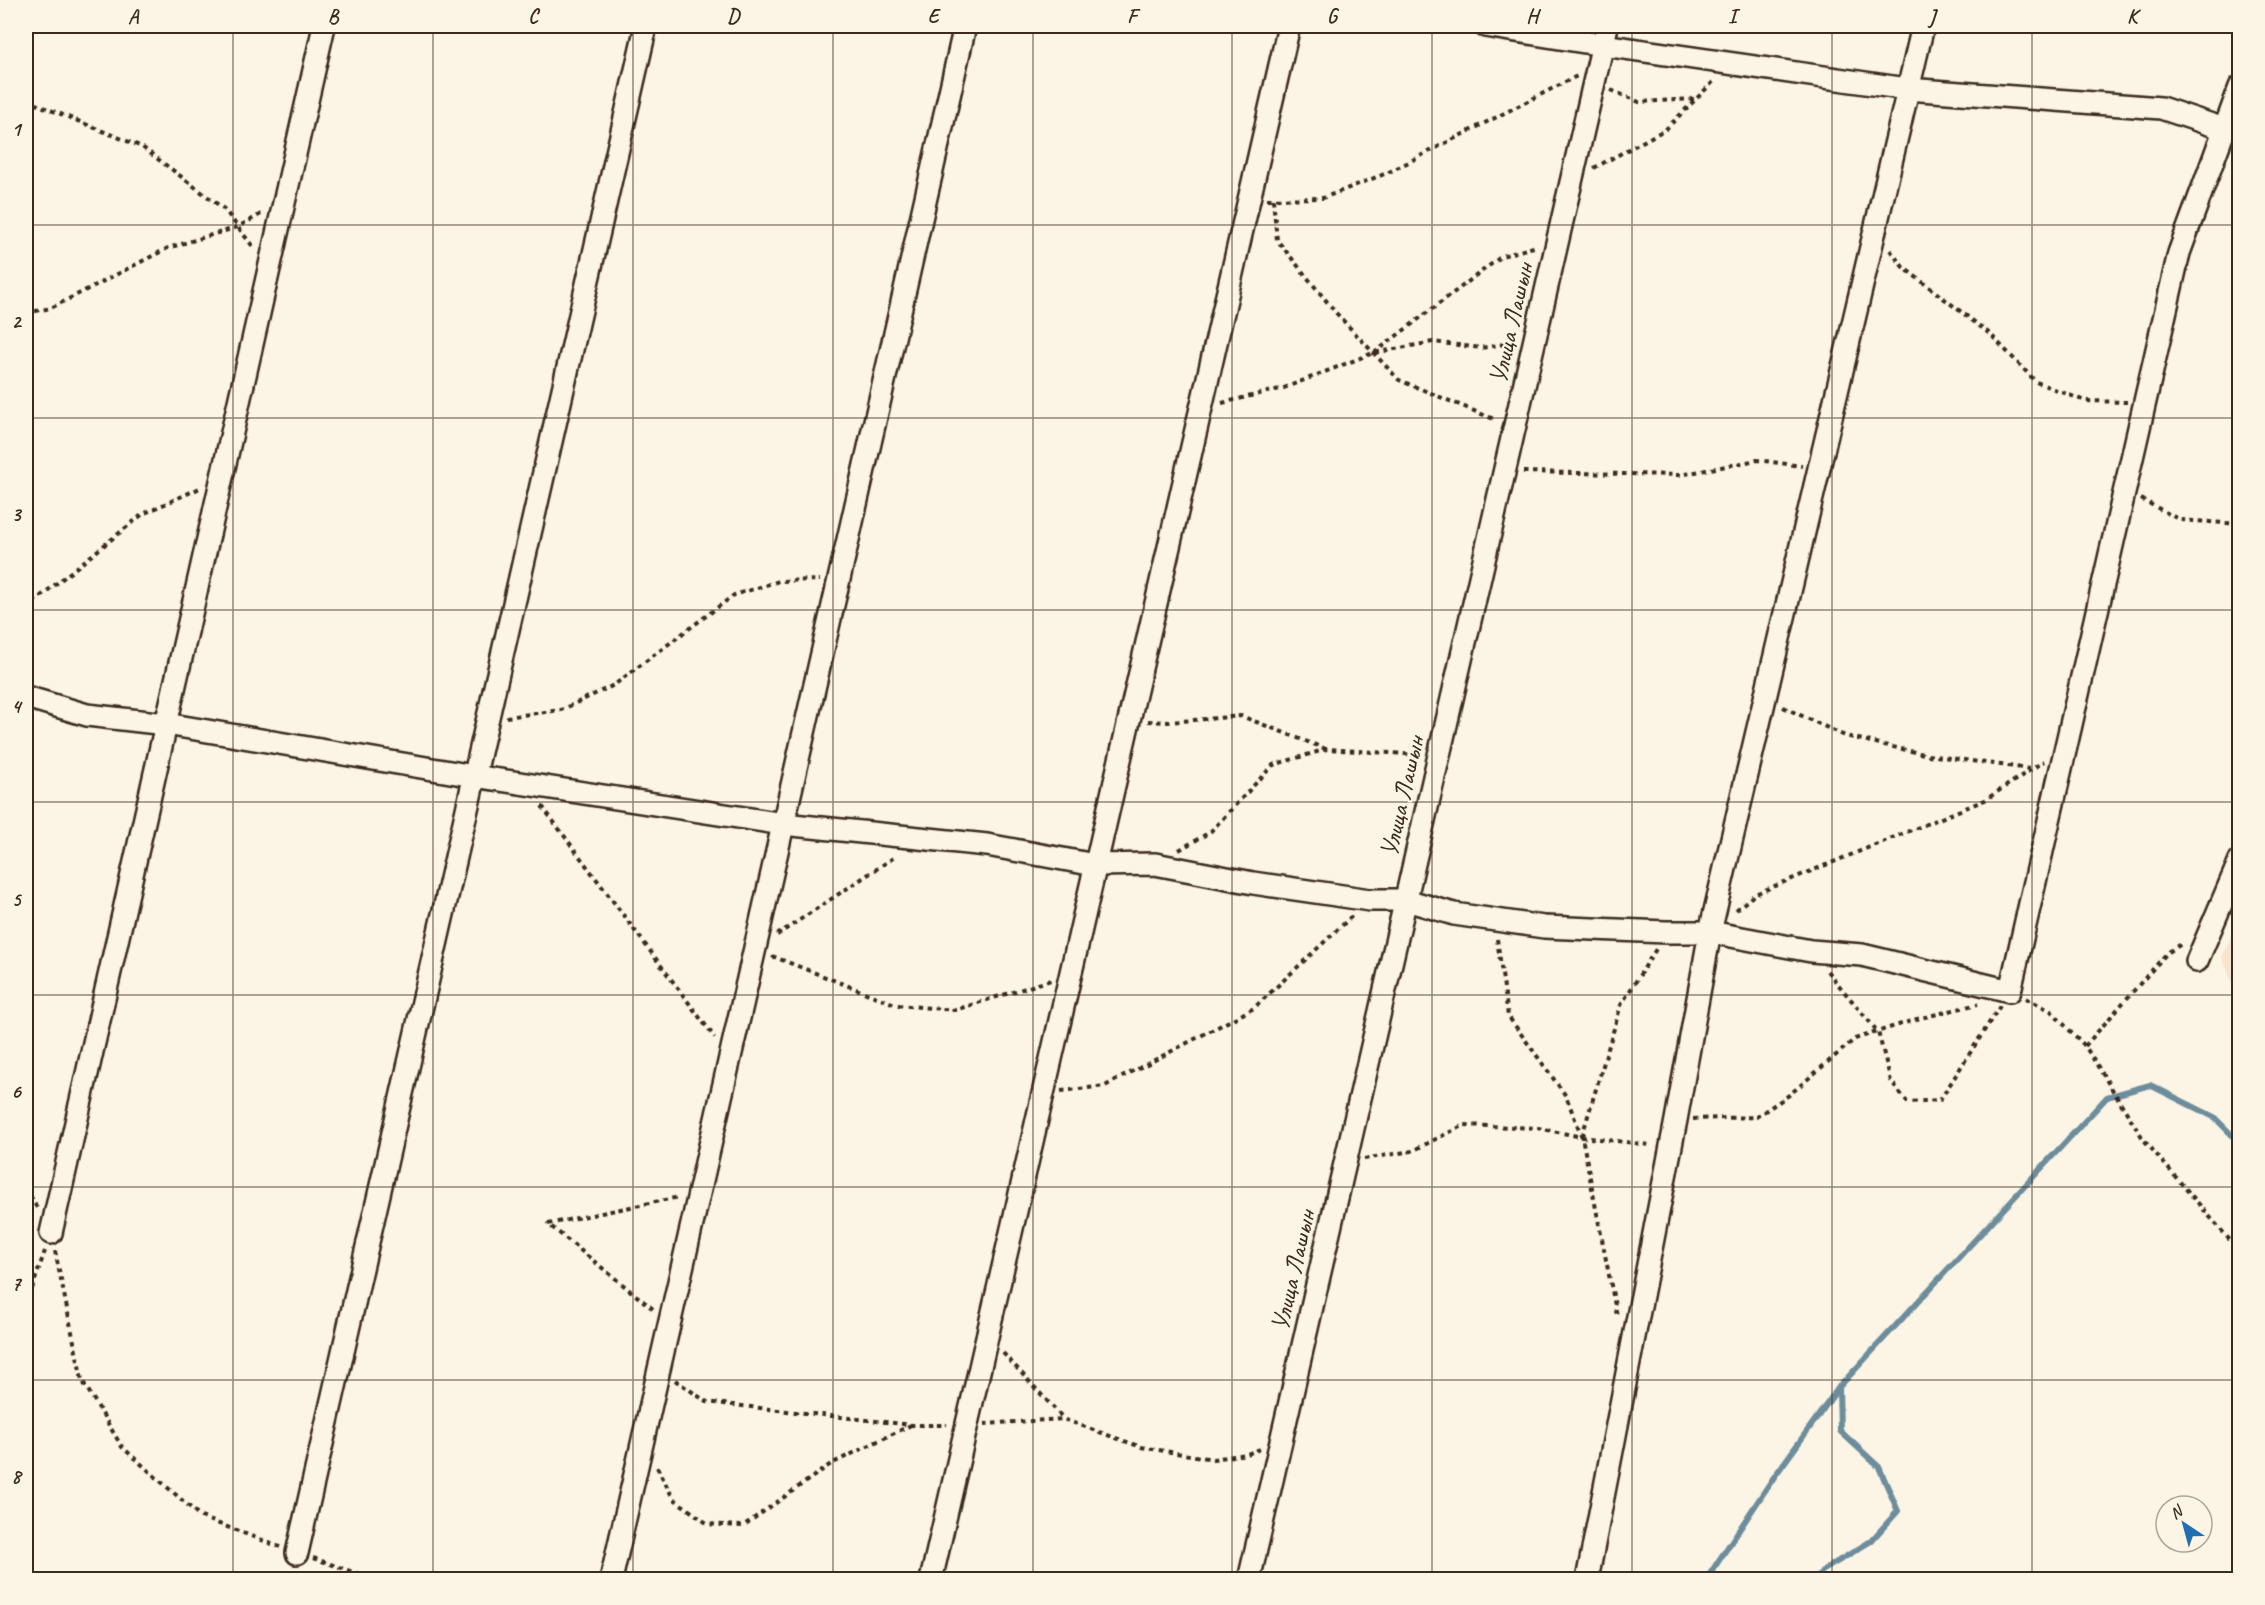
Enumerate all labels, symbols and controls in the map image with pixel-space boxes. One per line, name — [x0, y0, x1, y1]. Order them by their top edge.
text: A — [128, 4, 140, 29]
text: B — [328, 4, 340, 29]
text: C — [528, 4, 540, 29]
text: D — [727, 4, 741, 29]
text: E — [928, 4, 942, 29]
text: F — [1127, 4, 1141, 29]
text: G — [1327, 4, 1340, 29]
text: H — [1526, 4, 1541, 29]
text: I — [1728, 4, 1741, 29]
text: J — [1927, 4, 1939, 29]
text: K — [2127, 4, 2141, 29]
text: 1 — [12, 117, 23, 142]
street label: Улица Лашын — [1481, 258, 1541, 387]
text: 2 — [12, 309, 23, 334]
text: 3 — [12, 502, 23, 527]
text: 4 — [12, 694, 24, 719]
street label: Улица Лашын — [1372, 731, 1432, 860]
text: 5 — [12, 887, 23, 912]
text: 6 — [11, 1079, 22, 1104]
street label: Улица Лашын — [1263, 1205, 1323, 1334]
text: 7 — [12, 1271, 23, 1296]
text: 8 — [12, 1464, 24, 1489]
north arrow — [2154, 1494, 2214, 1554]
text: N — [2166, 1500, 2188, 1524]

